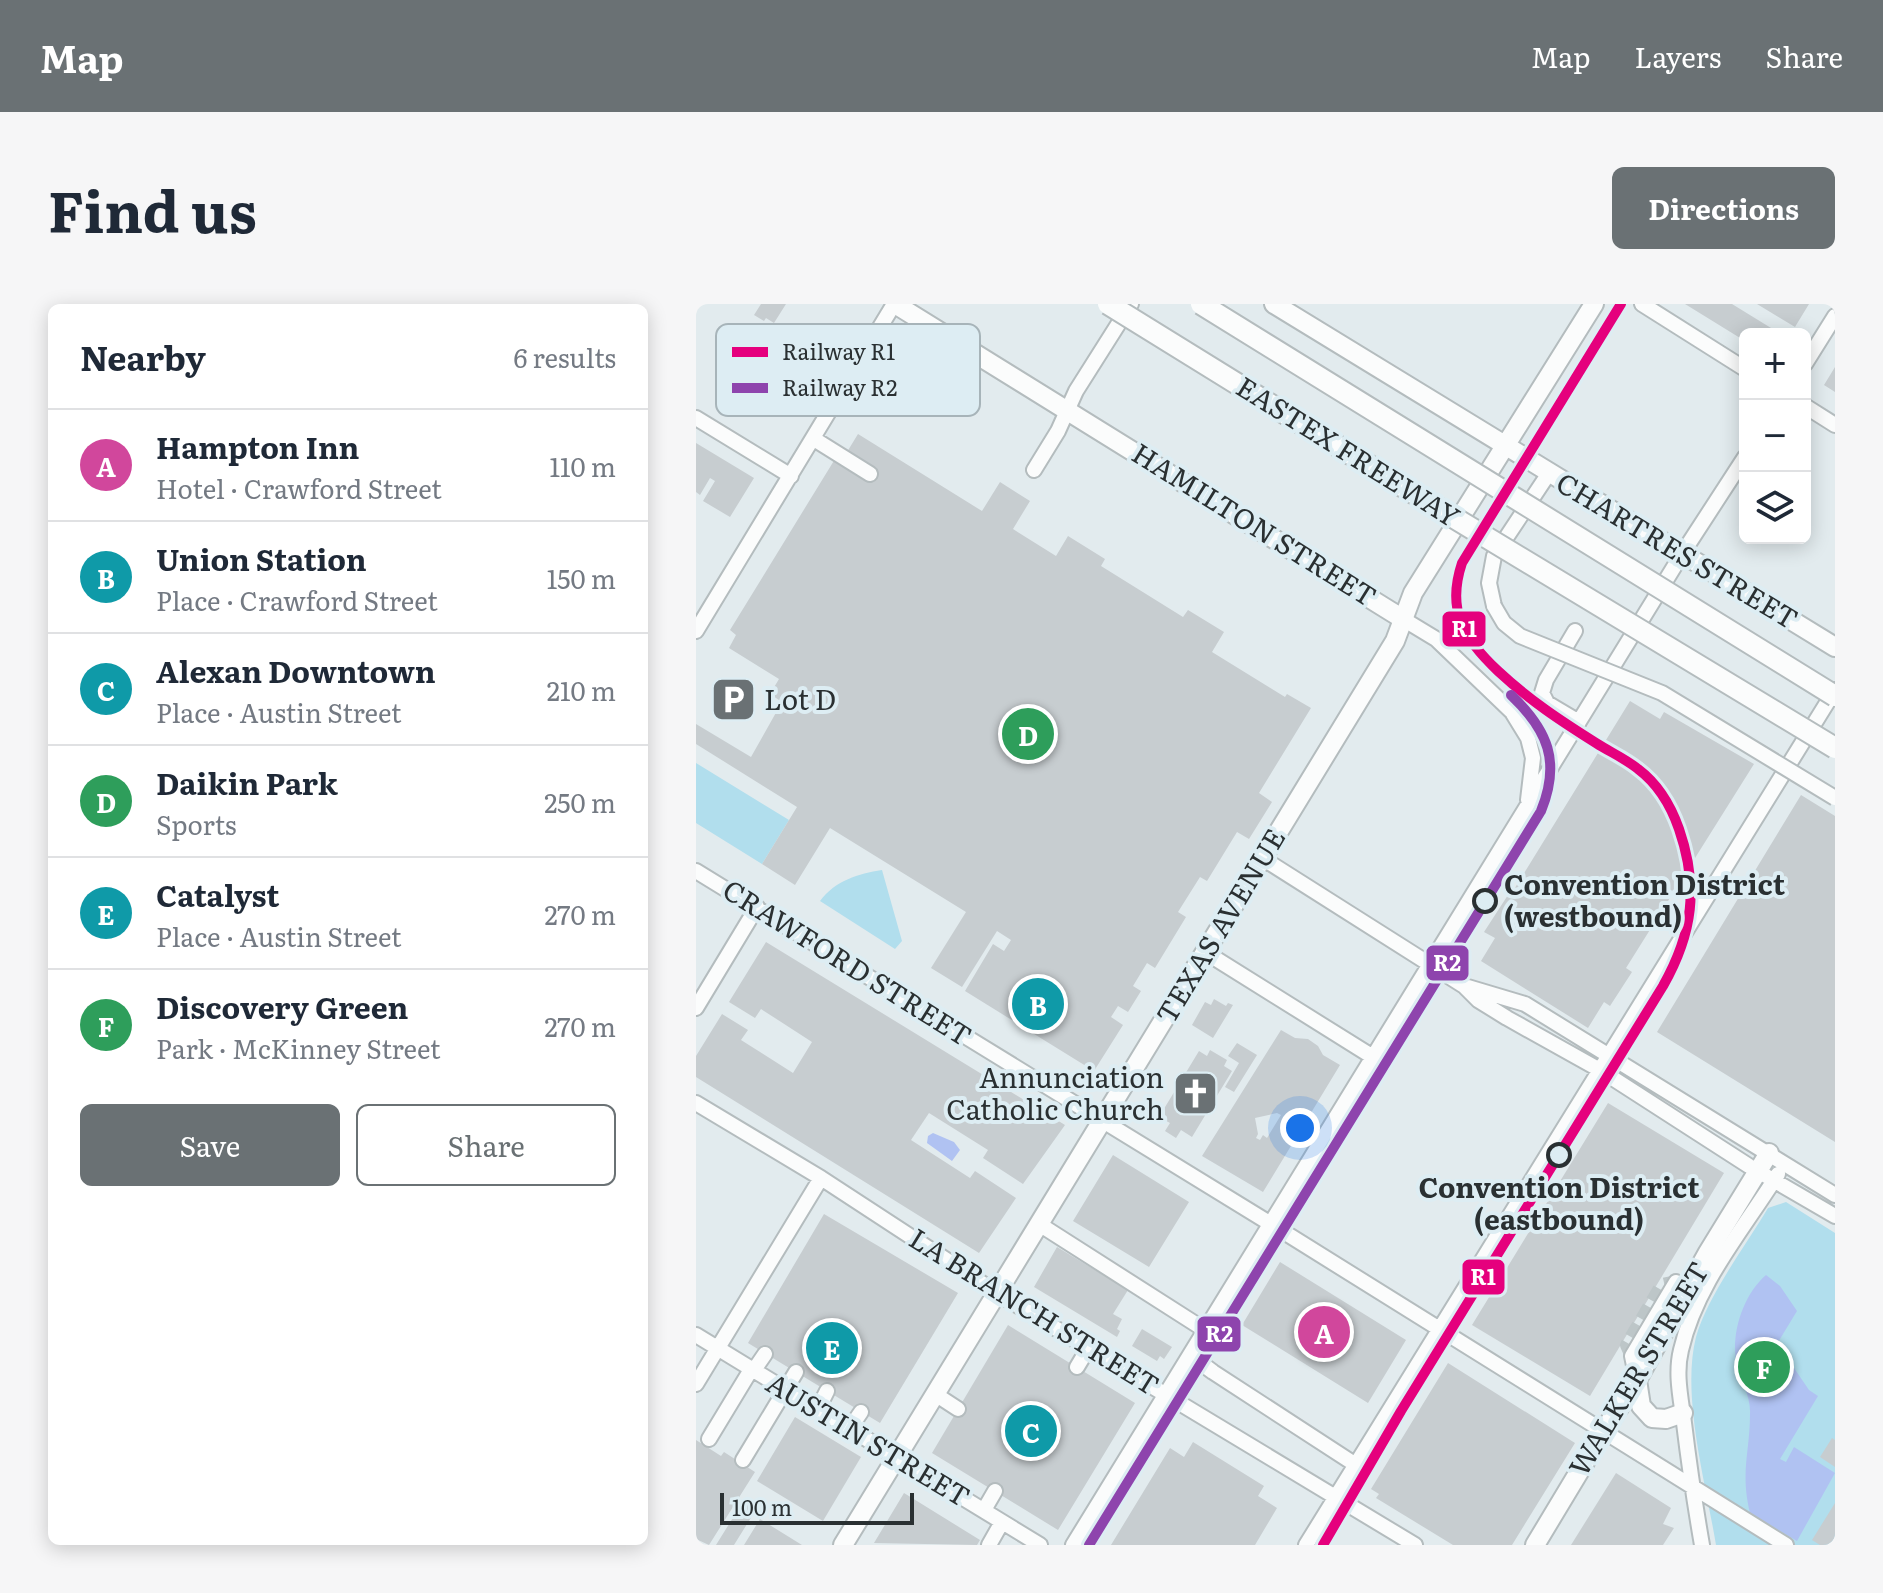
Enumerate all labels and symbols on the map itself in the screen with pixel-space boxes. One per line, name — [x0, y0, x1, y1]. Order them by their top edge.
legend — [716, 324, 980, 416]
text: Railway R1 — [782, 334, 895, 367]
street label: EASTEX FREEWAY — [1229, 364, 1469, 536]
text: Railway R2 — [782, 370, 897, 403]
street label: HAMILTON STREET — [1125, 431, 1385, 616]
street label: CHARTRES STREET — [1549, 460, 1807, 638]
line badge: R1 — [1441, 610, 1487, 648]
text: R1 — [1451, 611, 1477, 644]
parking icon: Lot D — [709, 676, 757, 724]
place label: Lot D — [764, 677, 836, 719]
pin: D — [1002, 704, 1054, 764]
street label: TEXAS AVENUE — [1144, 819, 1294, 1031]
place label: Convention District (westbound) — [1504, 862, 1786, 936]
street label: CRAWFORD STREET — [715, 868, 981, 1055]
marker: Convention District (westbound) — [1473, 889, 1497, 913]
line badge: R2 — [1425, 944, 1470, 982]
text: R2 — [1433, 945, 1461, 978]
pin: B — [1012, 974, 1064, 1034]
place label: Annunciation Catholic Church — [946, 1055, 1164, 1129]
church icon: Annunciation Catholic Church — [1171, 1070, 1219, 1118]
your location — [1280, 1108, 1320, 1148]
marker: Convention District (eastbound) — [1547, 1143, 1571, 1167]
place label: Convention District (eastbound) — [1418, 1165, 1700, 1239]
street label: LA BRANCH STREET — [902, 1216, 1168, 1404]
street label: WALKER STREET — [1557, 1253, 1718, 1483]
line badge: R1 — [1461, 1258, 1506, 1296]
text: R1 — [1470, 1259, 1496, 1292]
pin: A — [1298, 1302, 1350, 1362]
line badge: R2 — [1196, 1315, 1242, 1353]
text: R2 — [1205, 1316, 1233, 1349]
pin: E — [806, 1318, 858, 1378]
pin: F — [1738, 1337, 1790, 1397]
street label: AUSTIN STREET — [759, 1361, 979, 1516]
pin: C — [1005, 1401, 1057, 1461]
scale bar — [720, 1489, 914, 1525]

